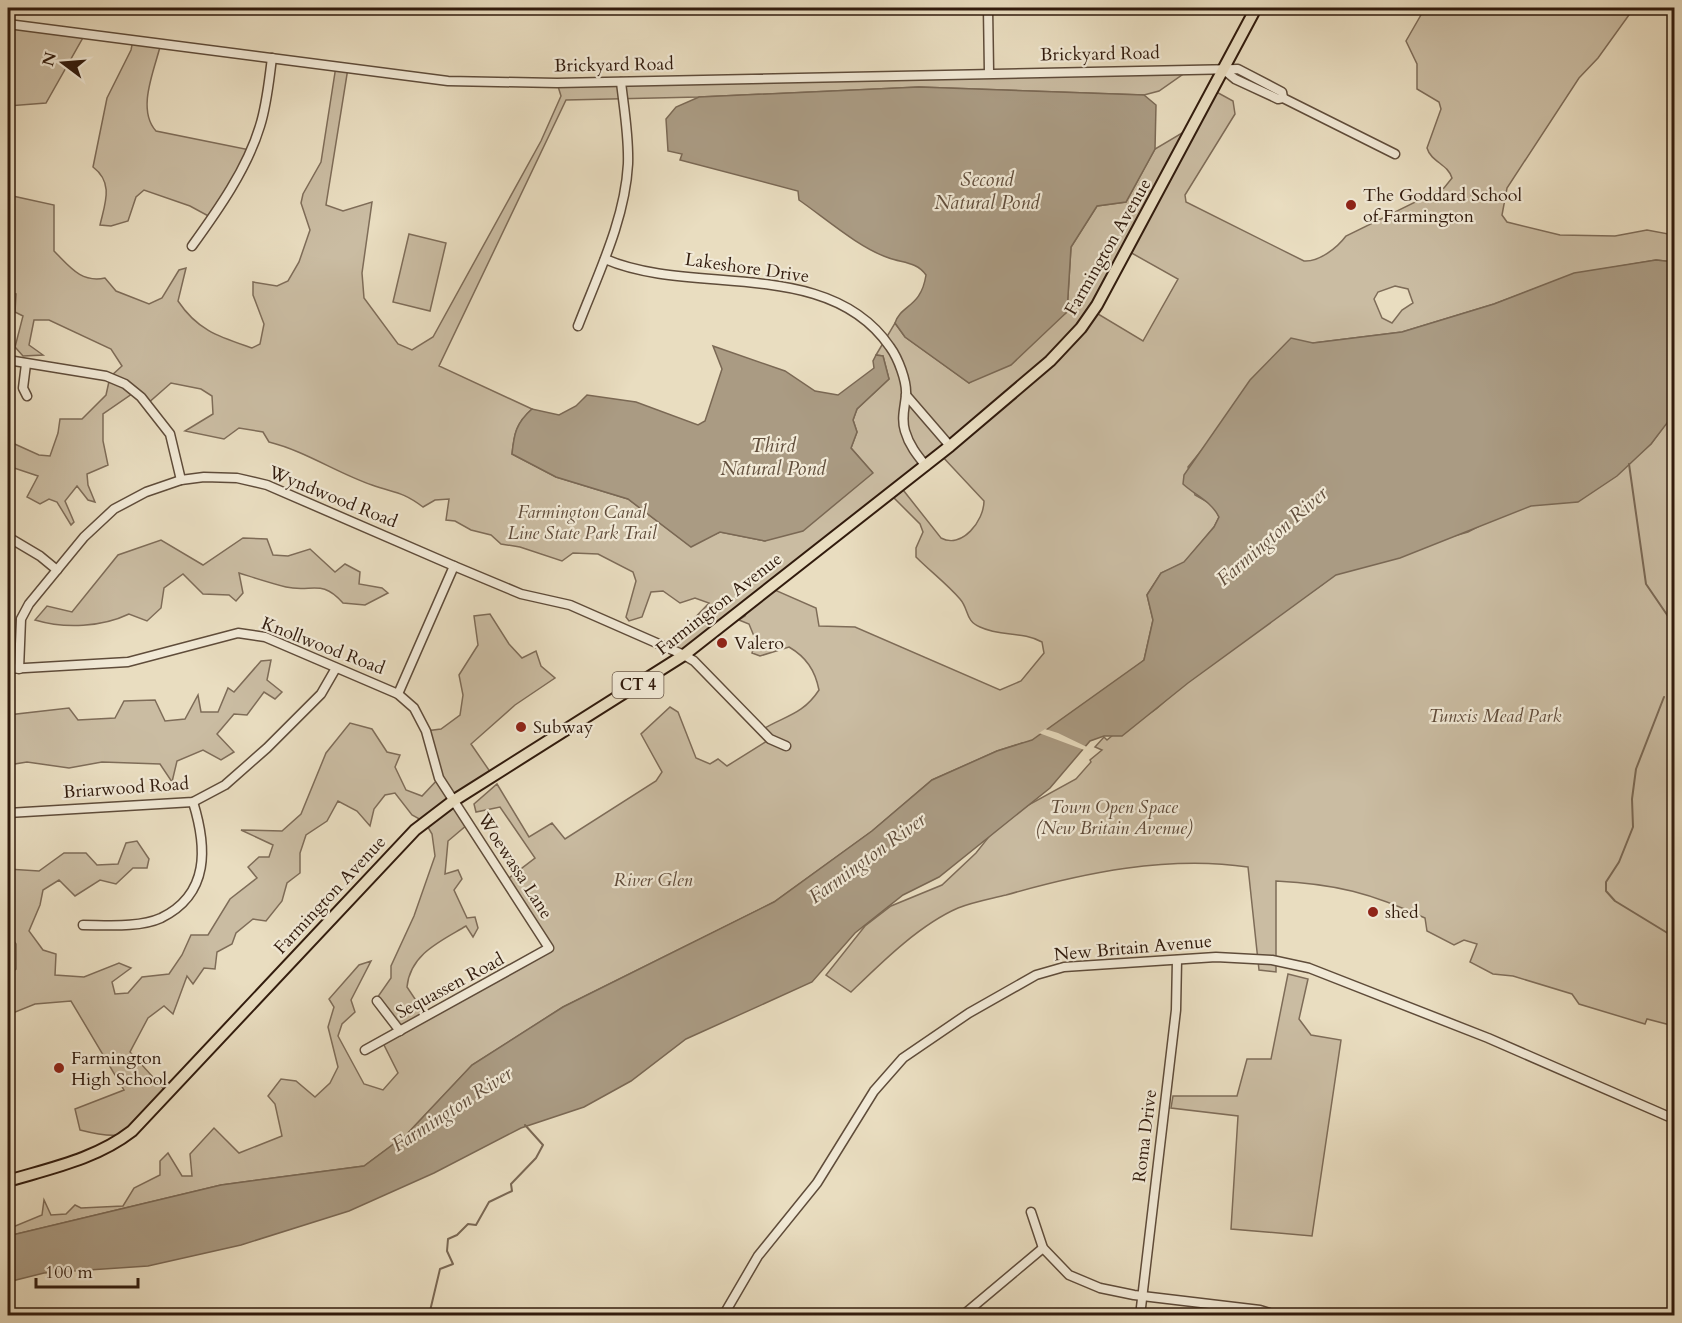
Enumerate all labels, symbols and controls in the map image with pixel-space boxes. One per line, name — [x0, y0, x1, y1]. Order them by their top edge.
north arrow — [33, 33, 93, 93]
street label: Brickyard Road — [1040, 40, 1160, 68]
text: N — [37, 49, 62, 69]
street label: Brickyard Road — [554, 51, 674, 79]
water label: Second Natural Pond — [934, 166, 1041, 216]
street label: Farmington Avenue — [1059, 174, 1157, 320]
place label: The Goddard School of Farmington — [1363, 183, 1523, 229]
marker: The Goddard School of Farmington — [1344, 198, 1358, 212]
street label: Lakeshore Drive — [683, 247, 811, 289]
water label: Third Natural Pond — [720, 432, 827, 482]
street label: Wyndwood Road — [264, 459, 402, 534]
water label: Farmington River — [1211, 479, 1334, 592]
park label: Farmington Canal Line State Park Trail — [507, 500, 658, 546]
street label: Farmington Avenue — [651, 547, 787, 661]
street label: Knollwood Road — [258, 611, 389, 681]
place label: Valero — [734, 631, 784, 656]
marker: Valero — [715, 636, 729, 650]
road number: CT 4 — [612, 672, 664, 698]
park label: Tunxis Mead Park — [1429, 704, 1561, 729]
place label: Subway — [533, 715, 594, 740]
marker: Subway — [514, 720, 528, 734]
street label: Briarwood Road — [62, 771, 190, 805]
park label: Town Open Space (New Britain Avenue) — [1035, 795, 1193, 841]
water label: Farmington River — [803, 805, 932, 910]
street label: Woewassa Lane — [471, 807, 559, 924]
street label: Farmington Avenue — [268, 830, 392, 960]
park label: River Glen — [614, 868, 693, 893]
place label: shed — [1385, 900, 1419, 925]
marker: shed — [1366, 905, 1380, 919]
street label: New Britain Avenue — [1053, 929, 1213, 967]
street label: Sequassen Road — [391, 947, 509, 1025]
place label: Farmington High School — [71, 1046, 167, 1092]
water label: Farmington River — [386, 1059, 519, 1158]
marker: Farmington High School — [52, 1061, 66, 1075]
street label: Roma Drive — [1127, 1088, 1163, 1184]
scale bar — [36, 1251, 138, 1289]
text: 100 m — [45, 1260, 93, 1285]

